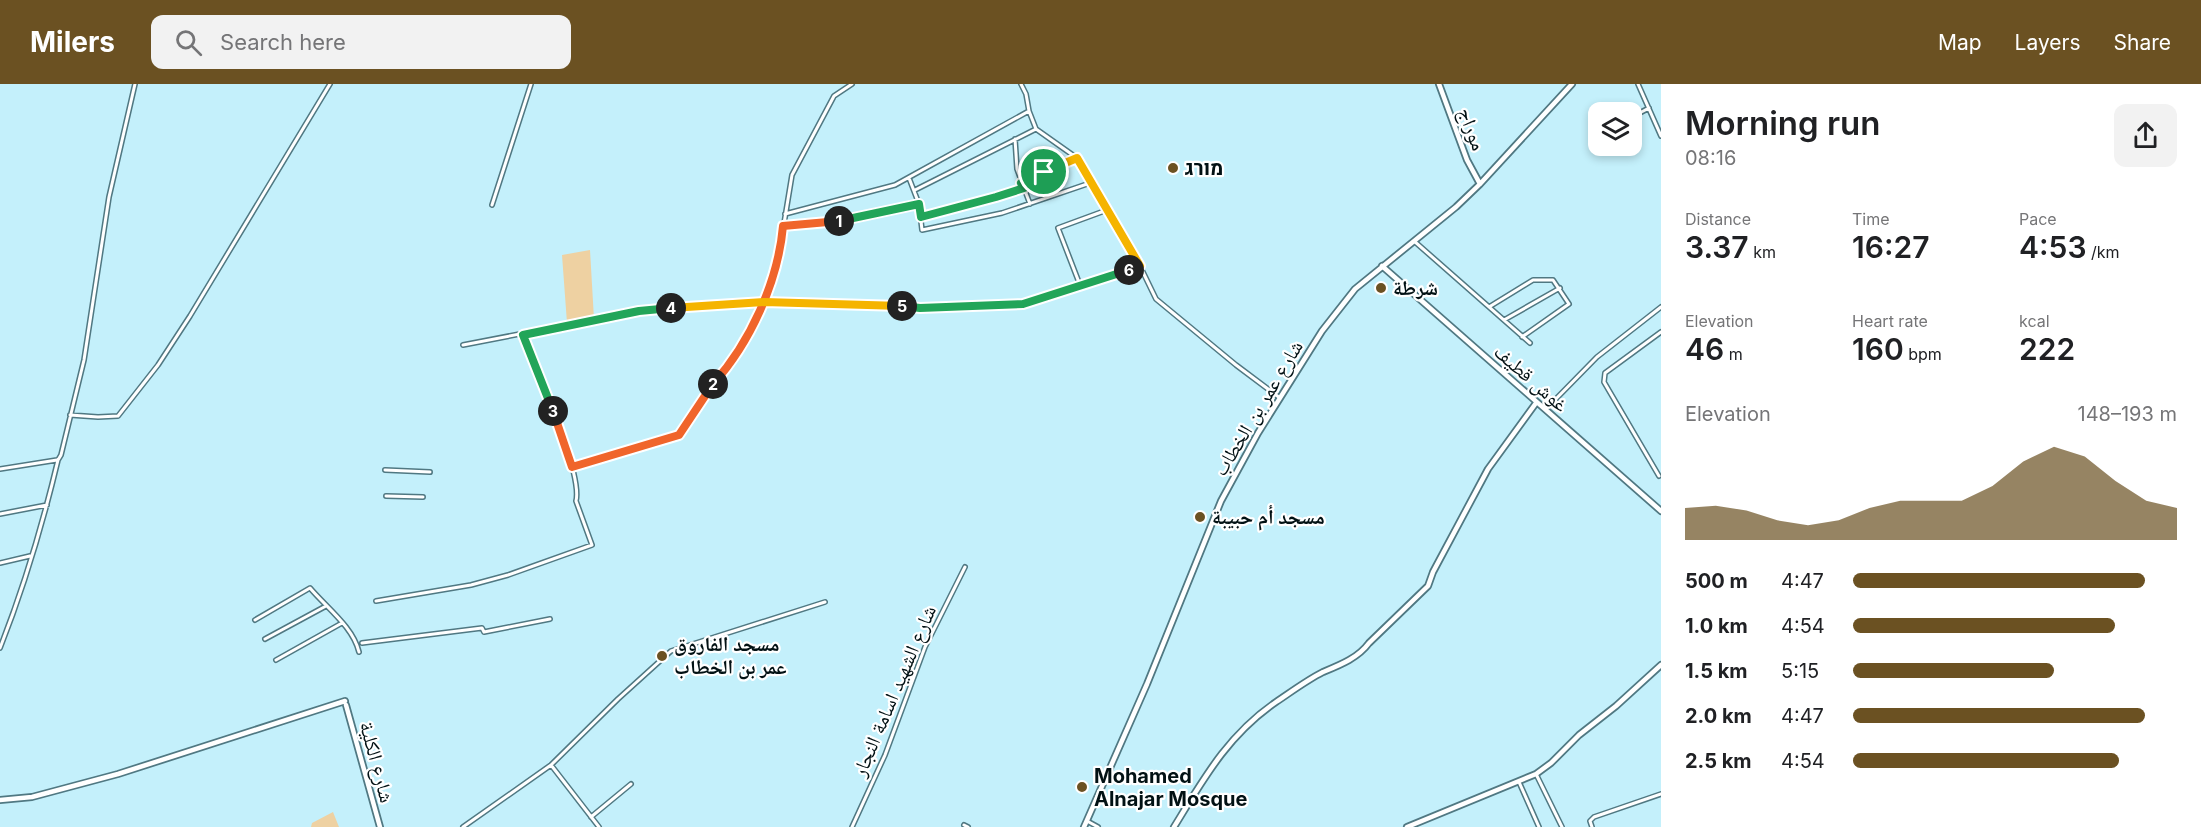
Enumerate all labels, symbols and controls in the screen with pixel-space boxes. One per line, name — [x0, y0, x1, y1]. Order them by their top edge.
search box — [151, 15, 571, 69]
text: Milers — [30, 25, 115, 59]
icon: search — [172, 26, 205, 59]
text: Search here — [220, 29, 346, 55]
text: Map — [1938, 30, 1982, 55]
text: Layers — [2015, 30, 2081, 55]
text: Share — [2114, 30, 2171, 55]
map controls — [1588, 102, 1642, 156]
button: layers — [1588, 102, 1642, 156]
text: Morning run — [1685, 103, 1880, 143]
street label: موراج — [1452, 104, 1491, 154]
button: share — [2114, 104, 2177, 167]
pin — [1018, 146, 1069, 197]
text: 08:16 — [1685, 146, 1736, 170]
icon: arrive — [1027, 155, 1060, 188]
place label: מורג — [1185, 156, 1223, 180]
marker: מורג — [1166, 161, 1180, 175]
pin: 1 — [824, 206, 854, 236]
text: Distance — [1685, 209, 1751, 229]
text: Time — [1852, 209, 1890, 229]
text: Pace — [2019, 209, 2057, 229]
text: 1 — [836, 211, 842, 231]
text: 3.37 — [1685, 229, 1749, 265]
text: 16:27 — [1852, 229, 1929, 265]
text: 4:53 — [2019, 229, 2087, 265]
text: km — [1749, 242, 1776, 262]
text: /km — [2087, 242, 2120, 262]
pin: 6 — [1114, 255, 1144, 285]
text: 6 — [1124, 260, 1134, 280]
place label: شرطة — [1393, 276, 1438, 300]
marker: شرطة — [1374, 281, 1388, 295]
pin: 5 — [887, 291, 917, 321]
pin: 4 — [656, 293, 686, 323]
text: 5 — [897, 296, 907, 316]
text: 4 — [666, 298, 676, 318]
text: Elevation — [1685, 311, 1754, 331]
text: Heart rate — [1852, 311, 1928, 331]
text: kcal — [2019, 311, 2050, 331]
text: 46 — [1685, 331, 1724, 367]
text: 160 — [1852, 331, 1904, 367]
text: 222 — [2019, 331, 2075, 367]
street label: شارع عمر بن الخطاب — [1208, 336, 1309, 481]
street label: غوش قطيف — [1489, 339, 1573, 417]
text: m — [1724, 344, 1743, 364]
text: bpm — [1904, 344, 1942, 364]
pin: 2 — [698, 369, 728, 399]
text: 2 — [708, 374, 718, 394]
pin: 3 — [538, 396, 568, 426]
text: 3 — [548, 401, 558, 421]
text: Elevation — [1685, 402, 1771, 426]
text: 148–193 m — [2078, 402, 2177, 426]
place label: مسجد أم حبيبة — [1212, 504, 1325, 531]
marker: مسجد أم حبيبة — [1193, 510, 1207, 524]
text: 500 m — [1685, 569, 1748, 593]
text: 4:47 — [1781, 569, 1824, 593]
street label: شارع الشهيد اسامة النجار — [847, 602, 942, 781]
text: 1.0 km — [1685, 614, 1748, 638]
text: 4:54 — [1781, 614, 1825, 638]
place label: مسجد الفاروق عمر بن الخطاب — [674, 632, 787, 680]
marker: مسجد الفاروق عمر بن الخطاب — [655, 649, 669, 663]
text: 1.5 km — [1685, 659, 1748, 683]
text: 5:15 — [1781, 659, 1819, 683]
text: 2.0 km — [1685, 704, 1752, 728]
text: 4:47 — [1781, 704, 1824, 728]
street label: شارع الكلية — [354, 719, 399, 805]
text: 2.5 km — [1685, 749, 1752, 773]
text: 4:54 — [1781, 749, 1825, 773]
place label: Mohamed Alnajar Mosque — [1094, 764, 1247, 811]
marker: Mohamed Alnajar Mosque — [1075, 780, 1089, 794]

